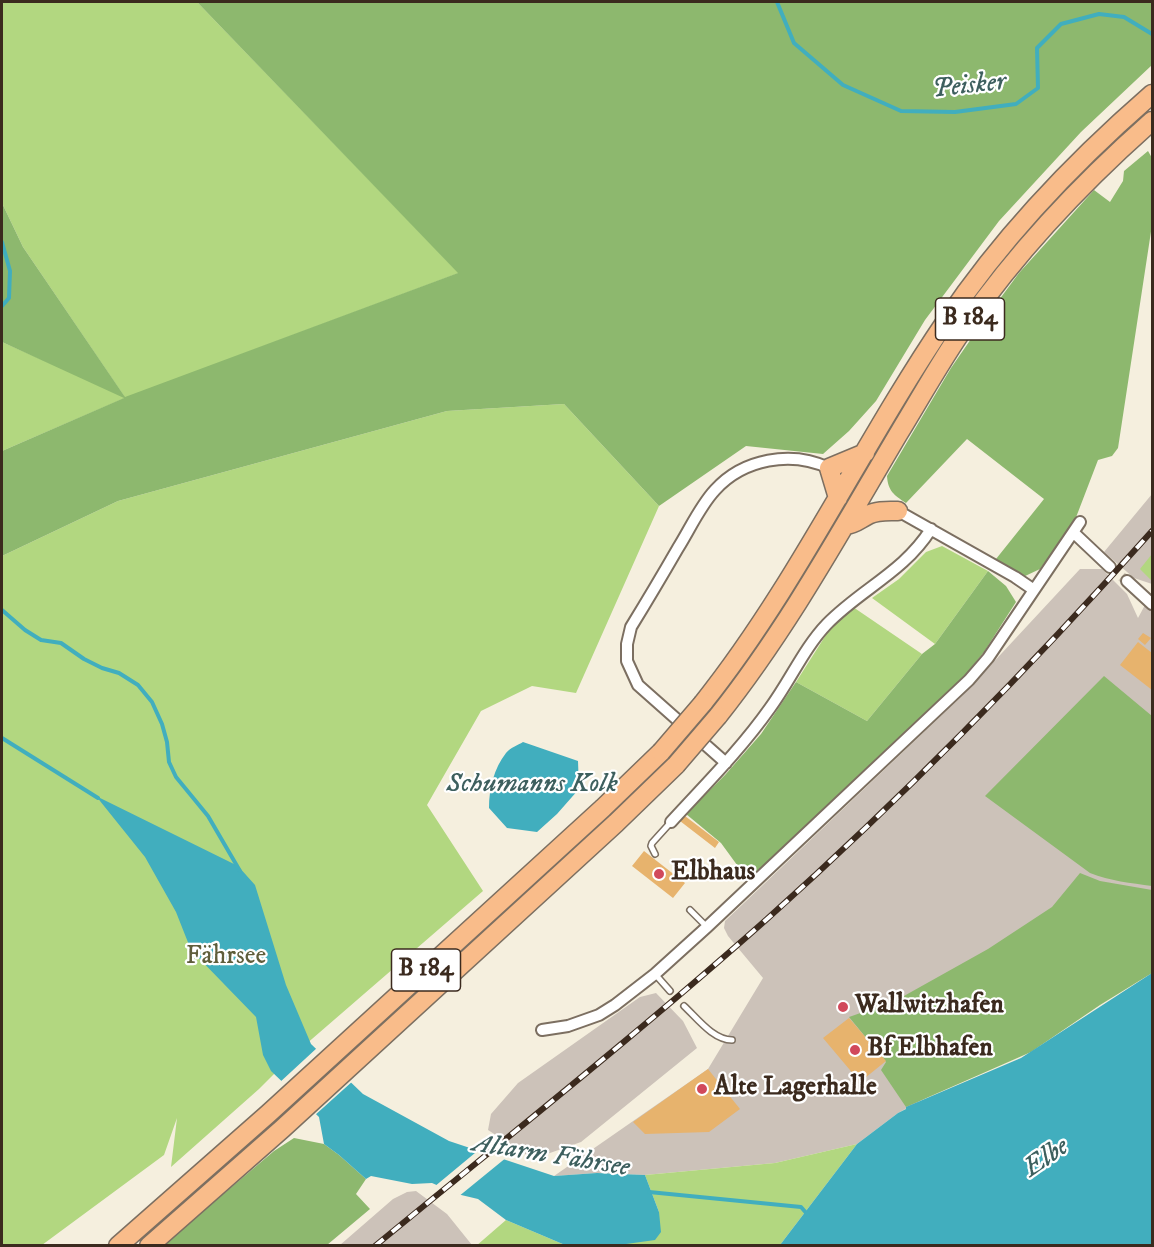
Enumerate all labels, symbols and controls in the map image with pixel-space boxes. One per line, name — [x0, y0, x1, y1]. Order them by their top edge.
water label: Peisker — [931, 67, 1007, 107]
road number: B 184 — [936, 298, 1004, 340]
water label: Schumanns Kolk — [446, 769, 618, 801]
place label: Elbhaus — [671, 858, 755, 890]
marker: Elbhaus — [652, 867, 666, 881]
park label: Fährsee — [186, 942, 266, 974]
road number: B 184 — [392, 949, 460, 991]
place label: Wallwitzhafen — [855, 991, 1004, 1023]
marker: Wallwitzhafen — [836, 1000, 850, 1014]
place label: Bf Elbhafen — [867, 1034, 993, 1066]
marker: Bf Elbhafen — [848, 1043, 862, 1057]
place label: Alte Lagerhalle — [714, 1073, 877, 1105]
marker: Alte Lagerhalle — [695, 1082, 709, 1096]
water label: Altarm Fährsee — [470, 1129, 632, 1185]
water label: Elbe — [1018, 1132, 1076, 1186]

